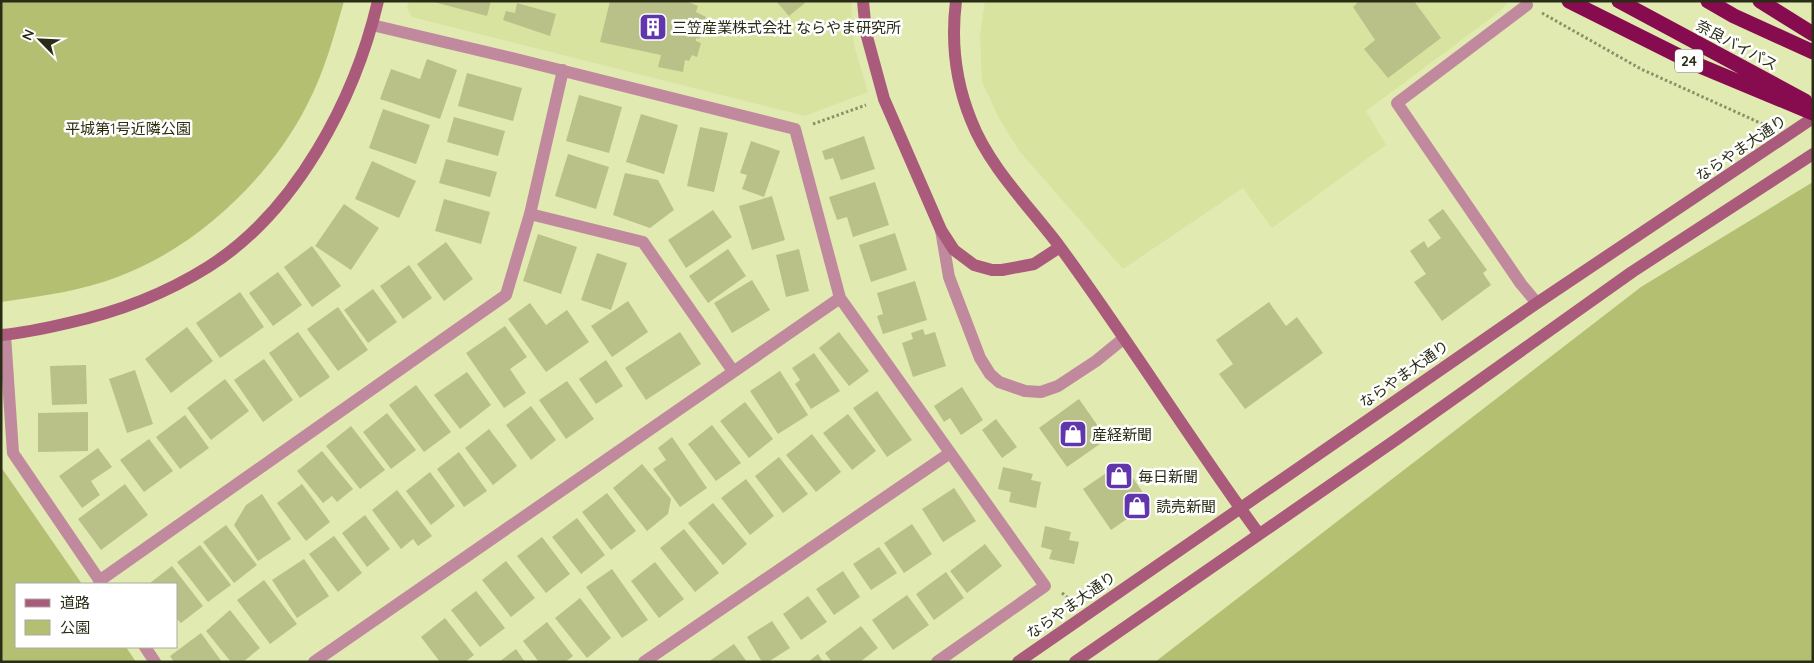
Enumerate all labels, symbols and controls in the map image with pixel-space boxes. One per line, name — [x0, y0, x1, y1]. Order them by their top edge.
building icon: 三笠産業株式会社 ならやま研究所 — [638, 12, 668, 42]
north arrow — [15, 15, 65, 65]
street label: 奈良バイパス — [1693, 16, 1781, 74]
place label: 三笠産業株式会社 ならやま研究所 — [672, 18, 901, 37]
text: N — [18, 26, 38, 43]
road number: 24 — [1675, 49, 1703, 72]
street label: ならやま大通り — [1692, 111, 1790, 185]
park label: 平城第1号近隣公園 — [65, 119, 191, 138]
street label: ならやま大通り — [1356, 336, 1452, 412]
shop icon: 産経新聞 — [1058, 419, 1088, 449]
place label: 産経新聞 — [1092, 425, 1152, 444]
shop icon: 毎日新聞 — [1104, 461, 1134, 491]
place label: 毎日新聞 — [1138, 467, 1198, 486]
shop icon: 読売新聞 — [1122, 491, 1152, 521]
place label: 読売新聞 — [1156, 497, 1216, 516]
street label: ならやま大通り — [1023, 567, 1119, 643]
legend — [15, 583, 178, 648]
text: 道路 — [60, 593, 90, 612]
text: 公園 — [60, 618, 90, 637]

